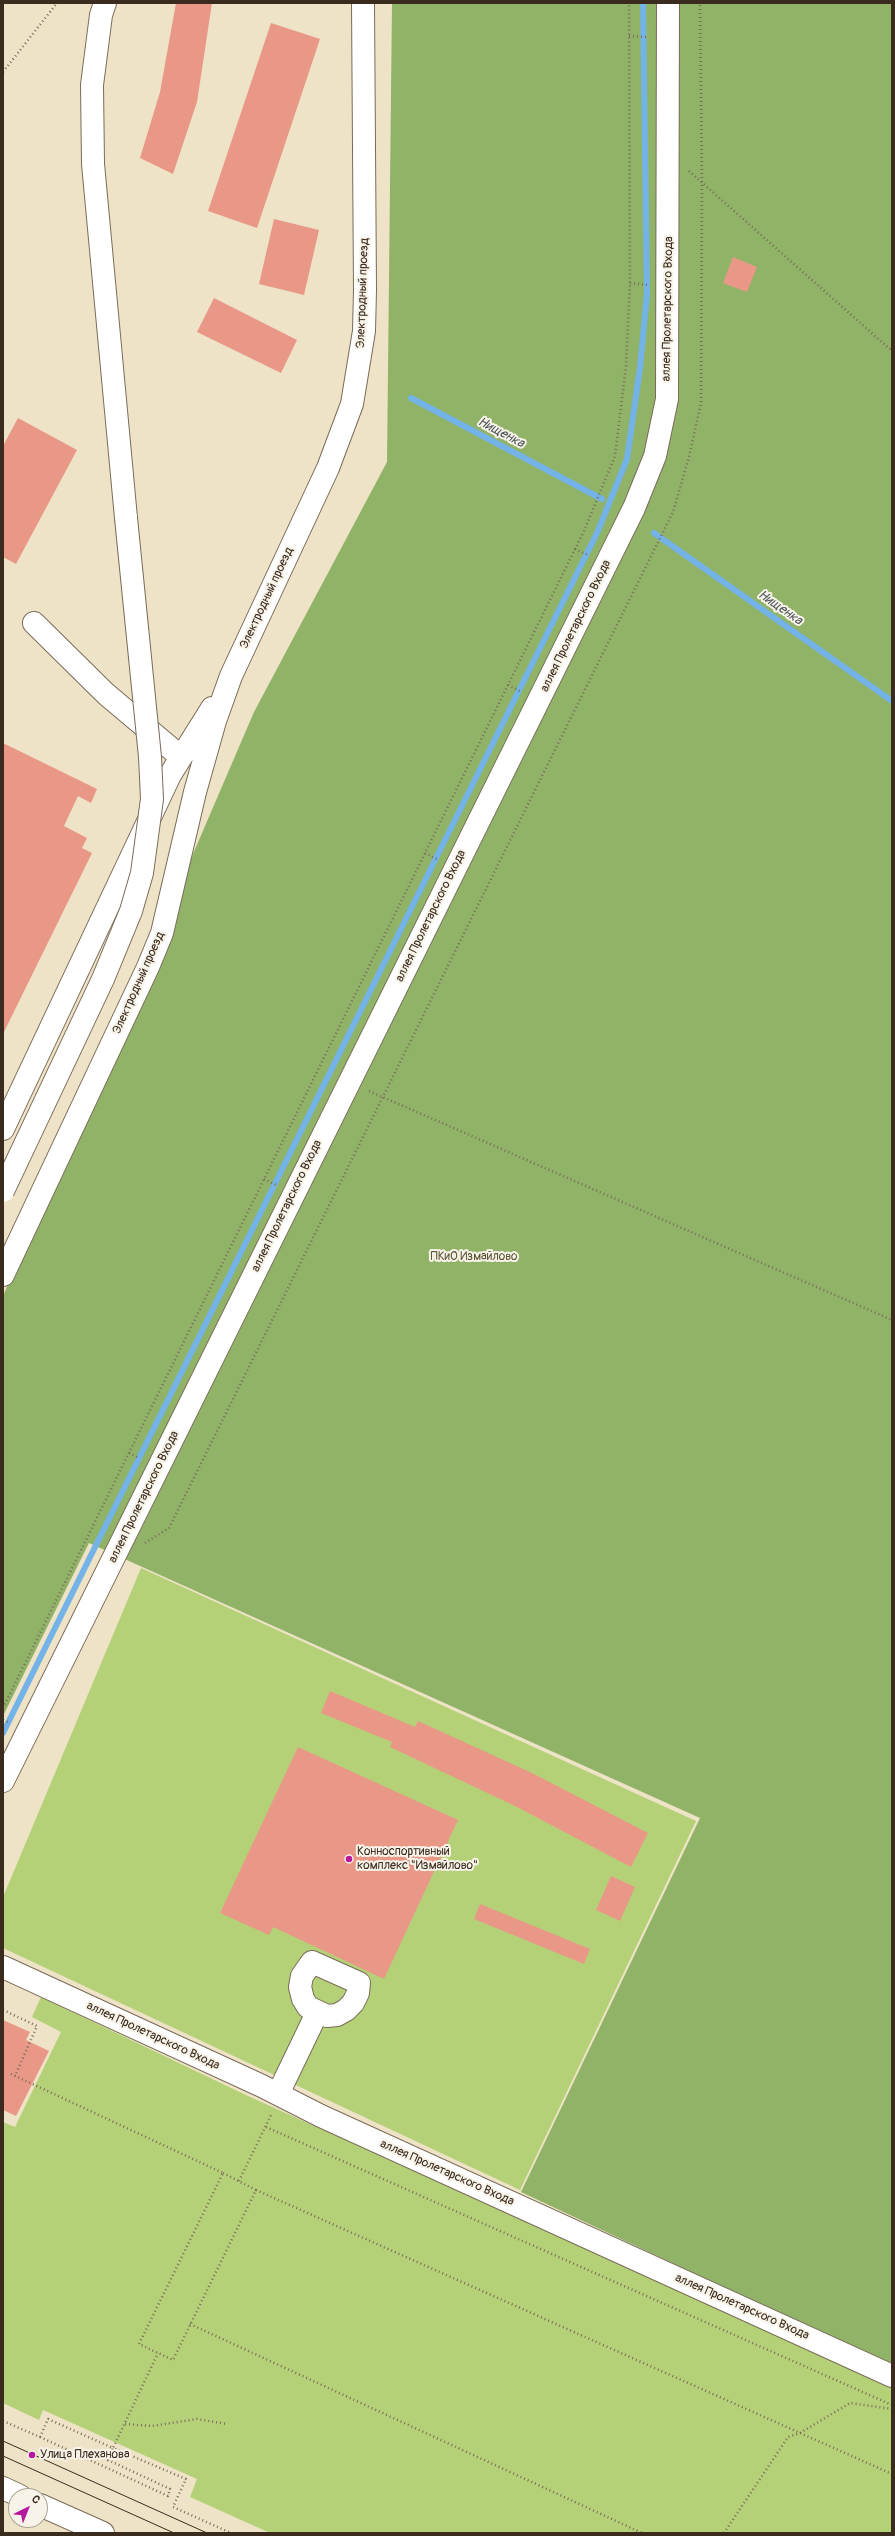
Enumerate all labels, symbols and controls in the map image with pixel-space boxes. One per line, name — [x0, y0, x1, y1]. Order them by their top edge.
street label: аллея Пролетарского Входа — [660, 236, 676, 382]
street label: Электродный проезд — [354, 238, 372, 348]
water label: Нищенка — [475, 414, 527, 452]
street label: Электродный проезд — [237, 545, 297, 651]
street label: аллея Пролетарского Входа — [538, 558, 614, 694]
water label: Нищенка — [755, 587, 805, 629]
street label: аллея Пролетарского Входа — [393, 848, 469, 984]
street label: Электродный проезд — [110, 930, 168, 1036]
street label: аллея Пролетарского Входа — [249, 1138, 325, 1274]
park label: ПКиО Измайлово — [431, 1250, 517, 1264]
street label: аллея Пролетарского Входа — [106, 1429, 182, 1565]
place label: Конноспортивный комплекс "Измайлово" — [357, 1845, 478, 1873]
marker: Конноспортивный комплекс "Измайлово" — [344, 1854, 354, 1864]
street label: аллея Пролетарского Входа — [84, 1999, 222, 2073]
street label: аллея Пролетарского Входа — [378, 2137, 516, 2209]
street label: аллея Пролетарского Входа — [673, 2271, 811, 2343]
place label: Улица Плеханова — [40, 2448, 129, 2462]
marker: Улица Плеханова — [27, 2450, 37, 2460]
north arrow — [8, 2488, 48, 2528]
text: С — [29, 2493, 43, 2507]

